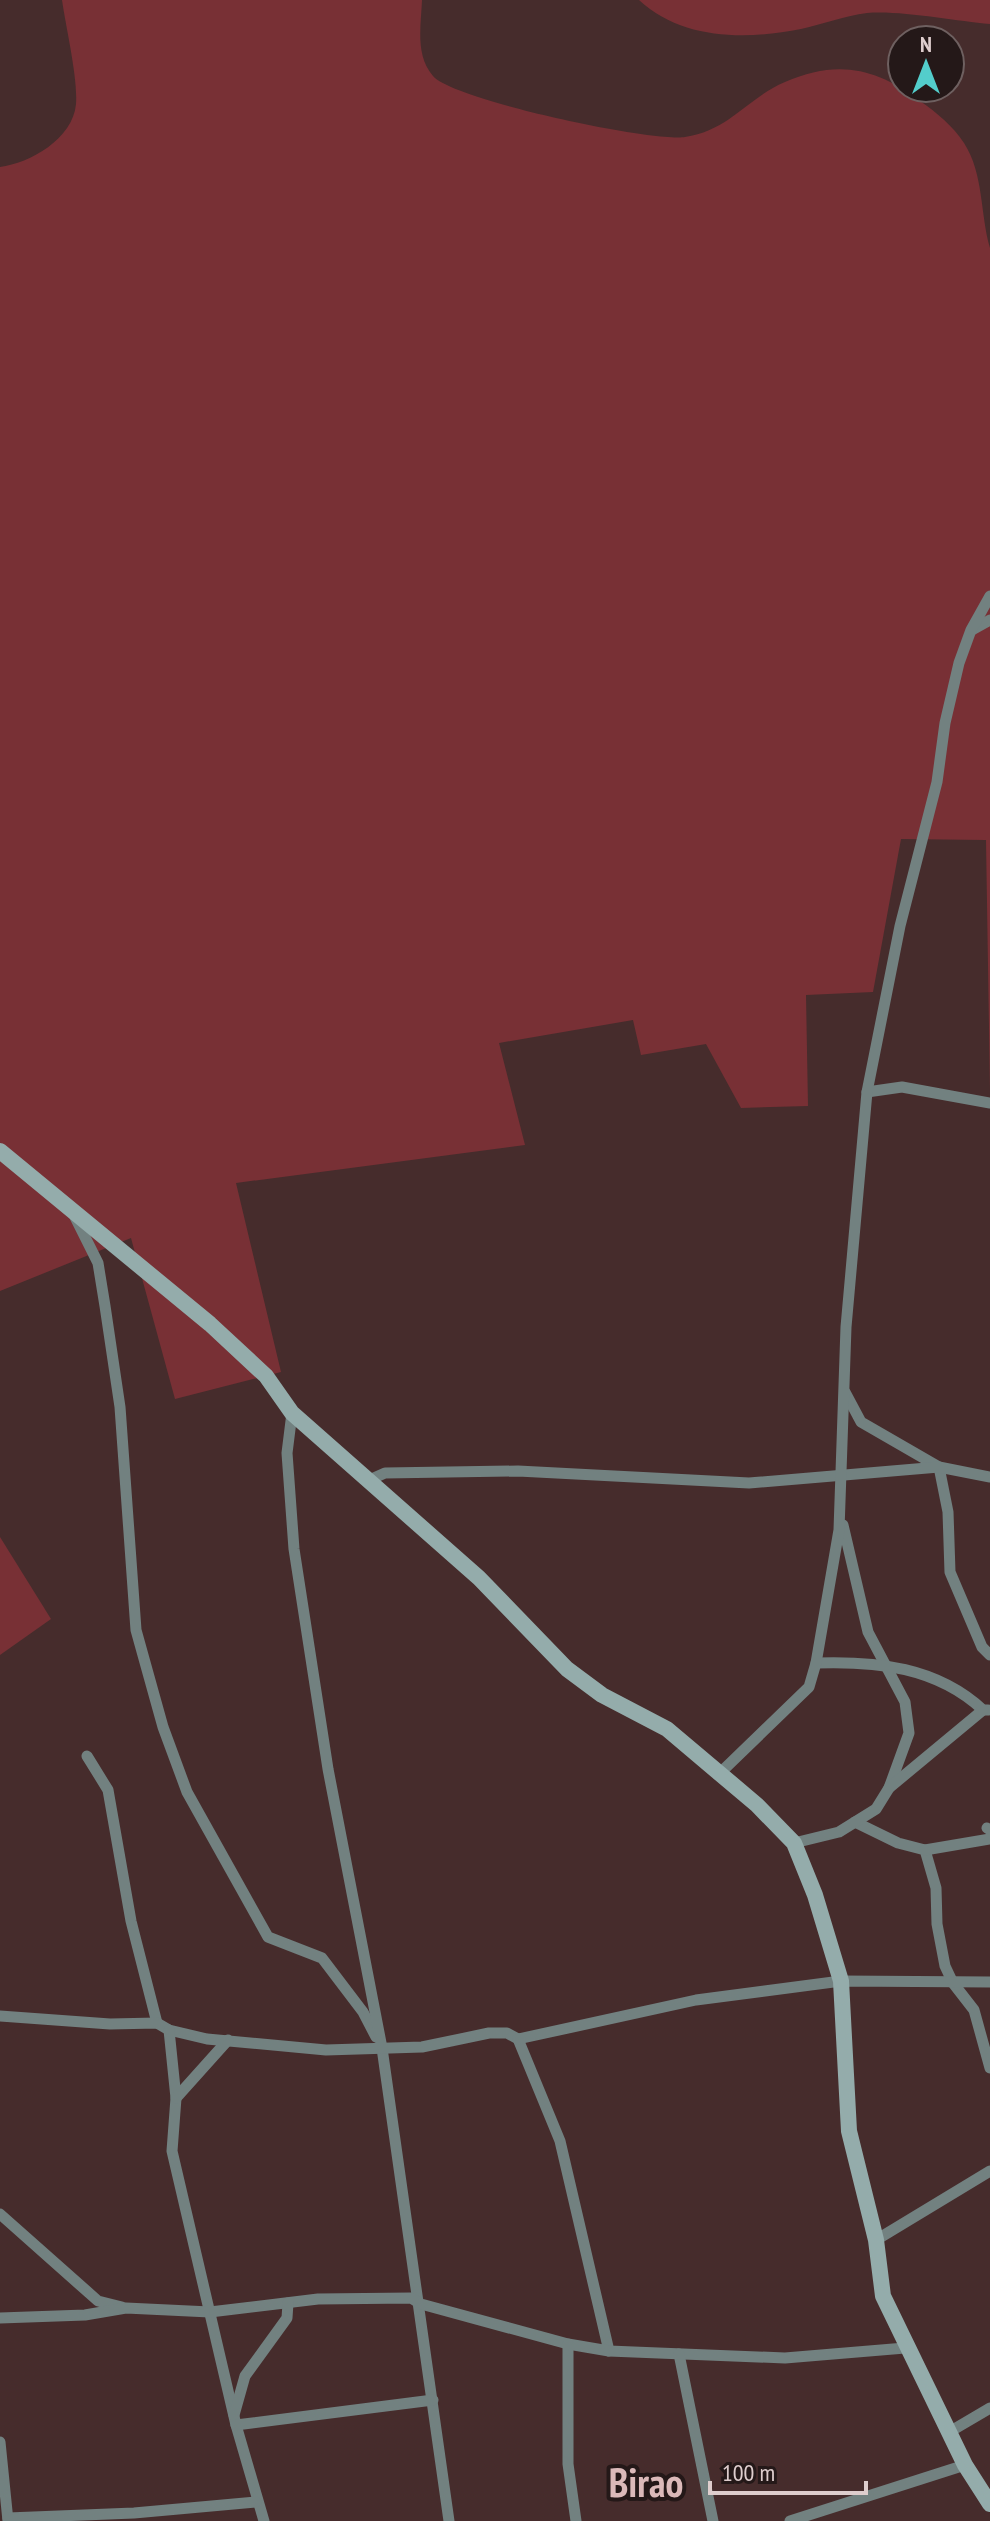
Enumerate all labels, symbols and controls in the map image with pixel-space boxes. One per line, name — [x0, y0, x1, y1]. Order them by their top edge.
north arrow — [886, 24, 966, 104]
text: N — [920, 30, 932, 58]
scale bar — [710, 2445, 866, 2495]
district label: Birao — [609, 2456, 683, 2508]
text: 100 m — [722, 2457, 775, 2488]

